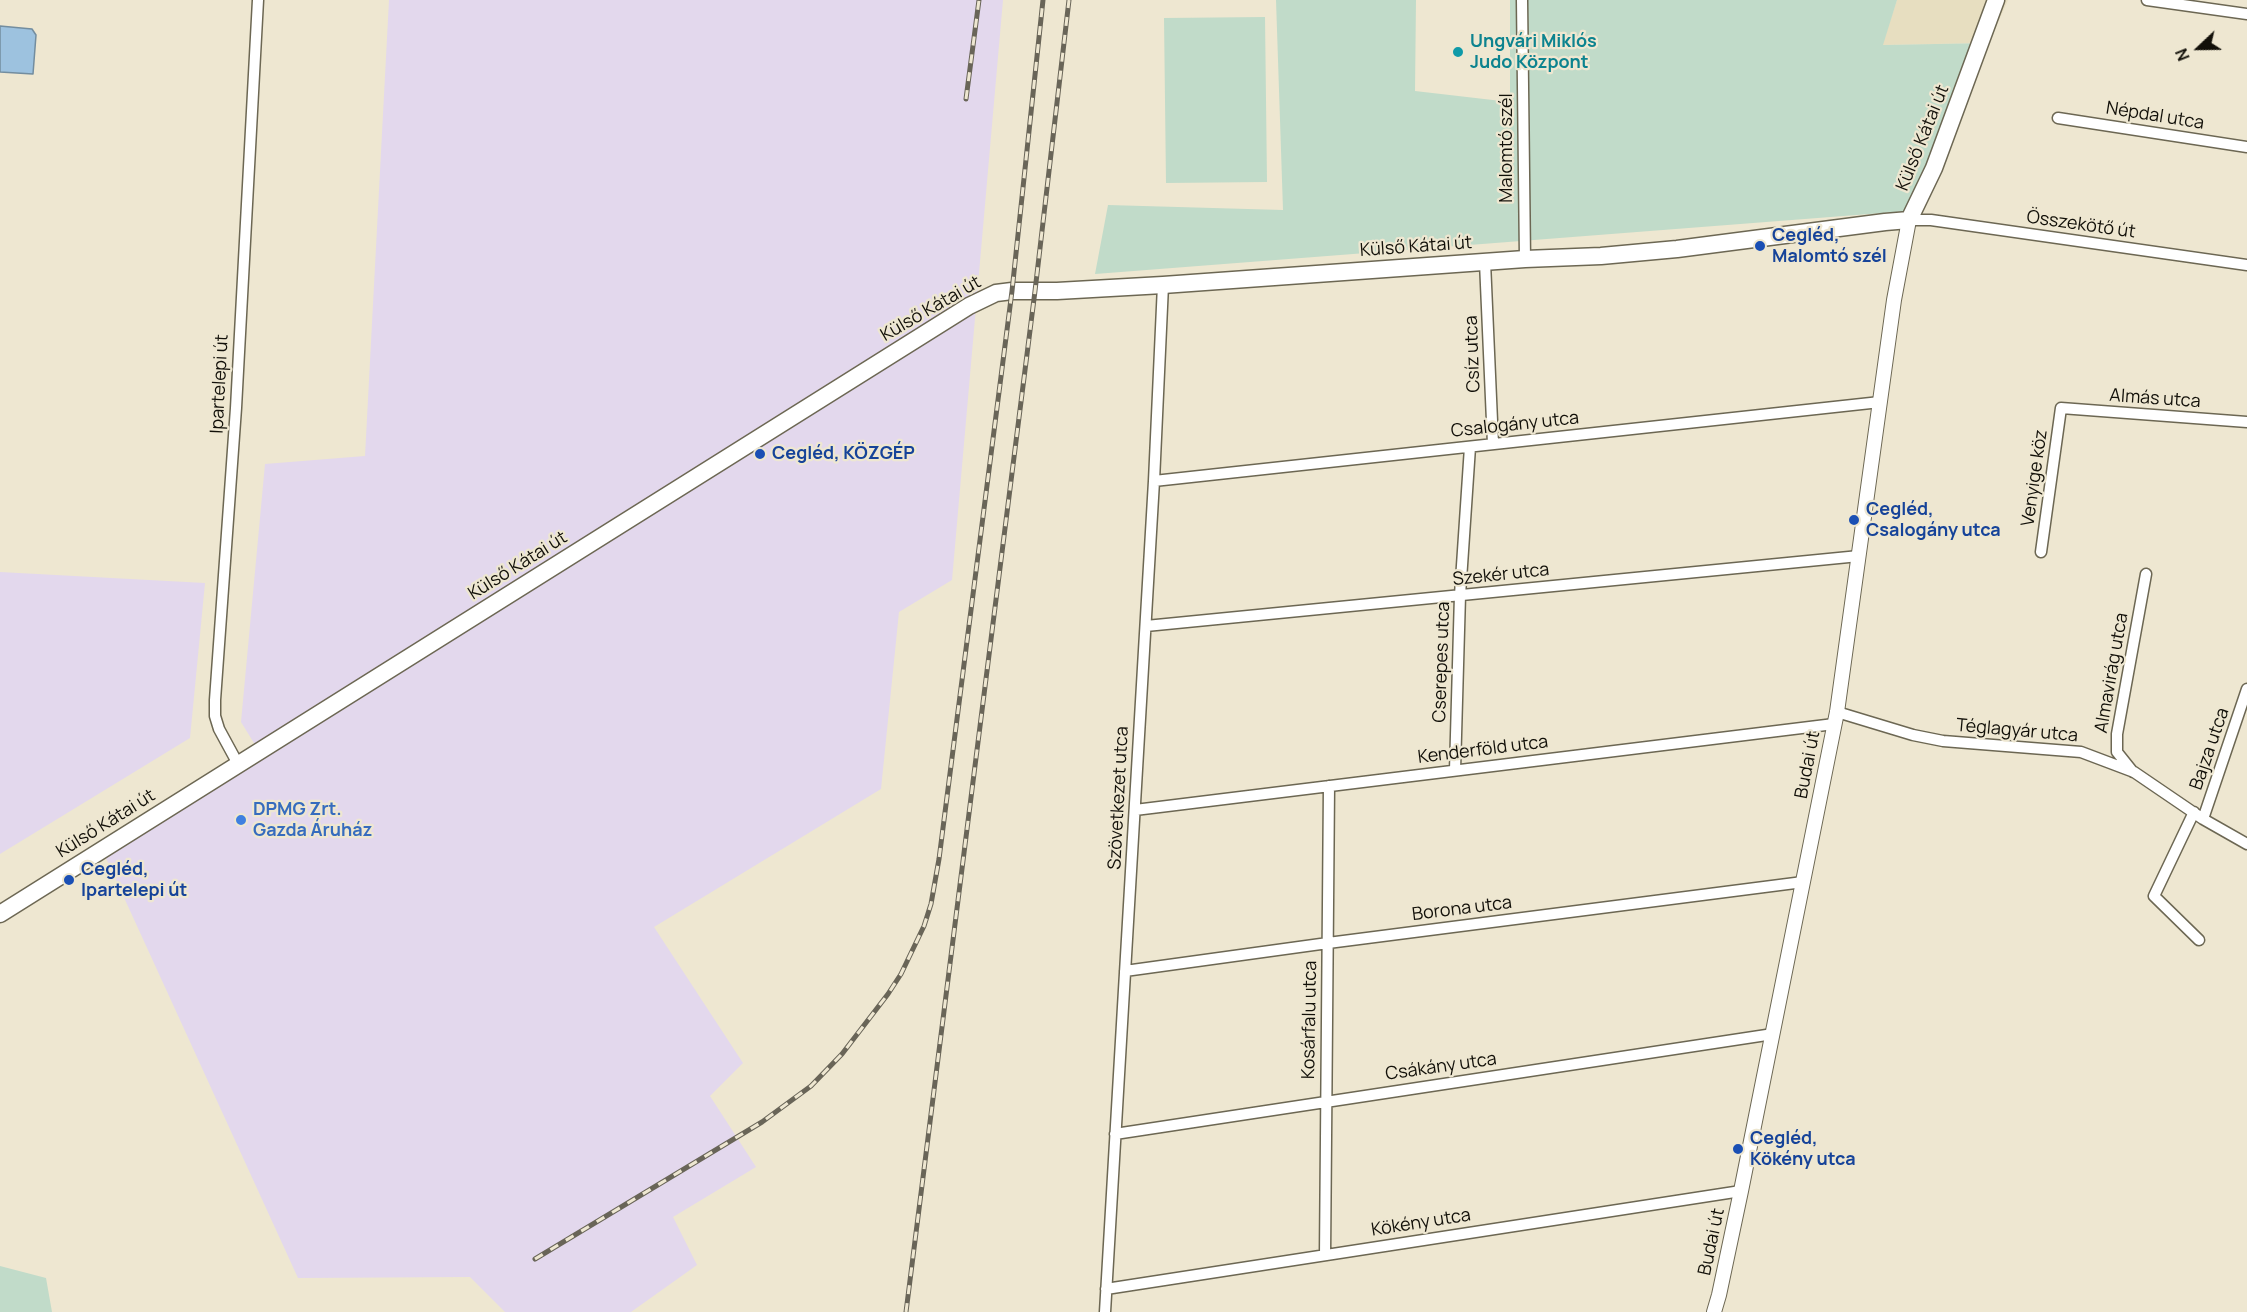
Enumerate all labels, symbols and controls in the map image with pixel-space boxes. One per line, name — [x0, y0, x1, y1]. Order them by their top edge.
north arrow — [2169, 18, 2229, 78]
place label: Ungvári Miklós Judo Központ — [1470, 31, 1597, 74]
marker: Ungvári Miklós Judo Központ — [1451, 45, 1465, 59]
text: N — [2170, 45, 2195, 64]
street label: Külső Kátai út — [1892, 82, 1954, 194]
street label: Malomtó szél — [1496, 93, 1518, 203]
street label: Népdal utca — [2104, 98, 2206, 134]
street label: Összekötő út — [2025, 207, 2137, 243]
place label: Cegléd, Malomtó szél — [1772, 225, 1887, 268]
street label: Külső Kátai út — [1359, 232, 1473, 262]
marker: Cegléd, Malomtó szél — [1753, 239, 1767, 253]
street label: Külső Kátai út — [877, 272, 985, 346]
street label: Csíz utca — [1461, 315, 1485, 393]
street label: Ipartelepi út — [207, 334, 233, 434]
street label: Almás utca — [2109, 385, 2201, 413]
street label: Csalogány utca — [1450, 408, 1580, 442]
street label: Venyige köz — [2018, 428, 2052, 528]
place label: Cegléd, KÖZGÉP — [772, 443, 915, 465]
marker: Cegléd, KÖZGÉP — [753, 447, 767, 461]
place label: Cegléd, Csalogány utca — [1866, 499, 2001, 542]
marker: Cegléd, Csalogány utca — [1847, 513, 1861, 527]
street label: Külső Kátai út — [465, 527, 571, 605]
street label: Szekér utca — [1452, 559, 1550, 591]
street label: Cserepes utca — [1429, 601, 1455, 723]
street label: Almavirág utca — [2091, 611, 2133, 735]
street label: Bajza utca — [2186, 705, 2234, 793]
street label: Téglagyár utca — [1955, 715, 2079, 747]
street label: Szövetkezet utca — [1104, 726, 1134, 870]
street label: Budai út — [1791, 730, 1825, 800]
street label: Kenderföld utca — [1417, 731, 1549, 769]
street label: Külső Kátai út — [53, 785, 159, 863]
place label: DPMG Zrt. Gazda Áruház — [253, 799, 372, 842]
marker: DPMG Zrt. Gazda Áruház — [234, 813, 248, 827]
place label: Cegléd, Ipartelepi út — [81, 859, 187, 902]
marker: Cegléd, Ipartelepi út — [62, 873, 76, 887]
street label: Borona utca — [1411, 892, 1513, 926]
street label: Kosárfalu utca — [1298, 961, 1322, 1079]
street label: Csákány utca — [1384, 1049, 1498, 1085]
place label: Cegléd, Kökény utca — [1750, 1128, 1856, 1170]
marker: Cegléd, Kökény utca — [1731, 1142, 1745, 1156]
street label: Kökény utca — [1370, 1204, 1472, 1242]
street label: Budai út — [1694, 1206, 1730, 1278]

